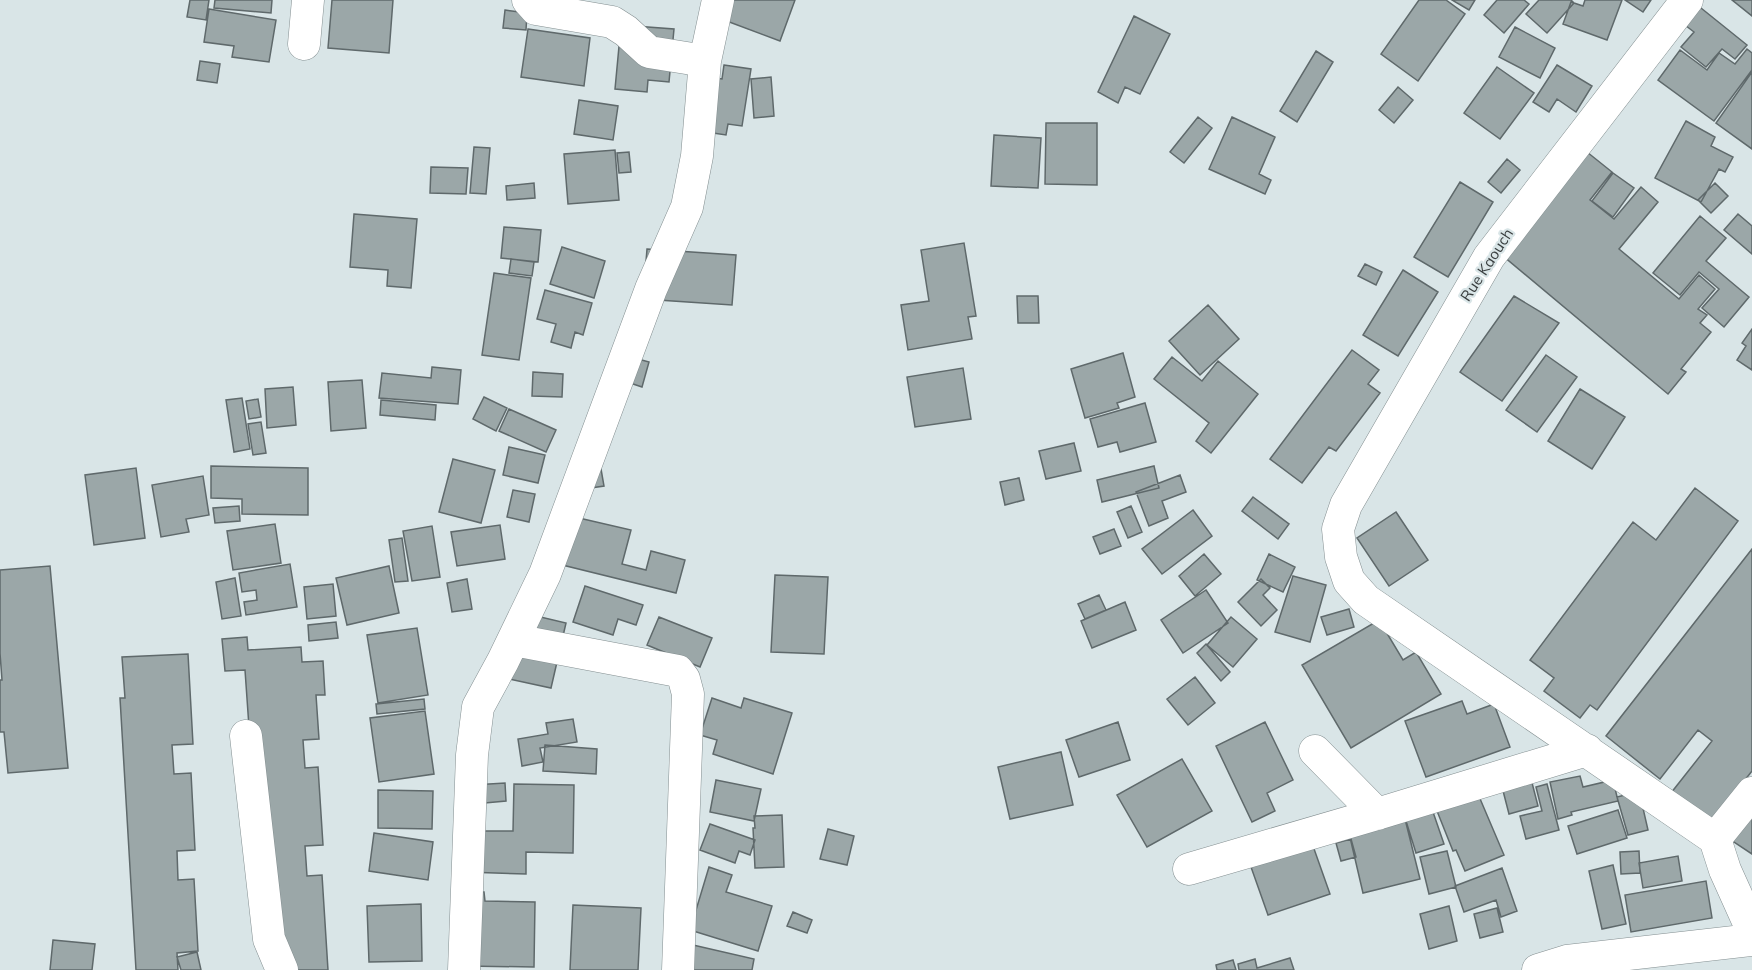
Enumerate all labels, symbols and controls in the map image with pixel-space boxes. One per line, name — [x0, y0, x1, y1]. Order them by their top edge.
street label: Rue Kaouch — [1456, 225, 1517, 305]

